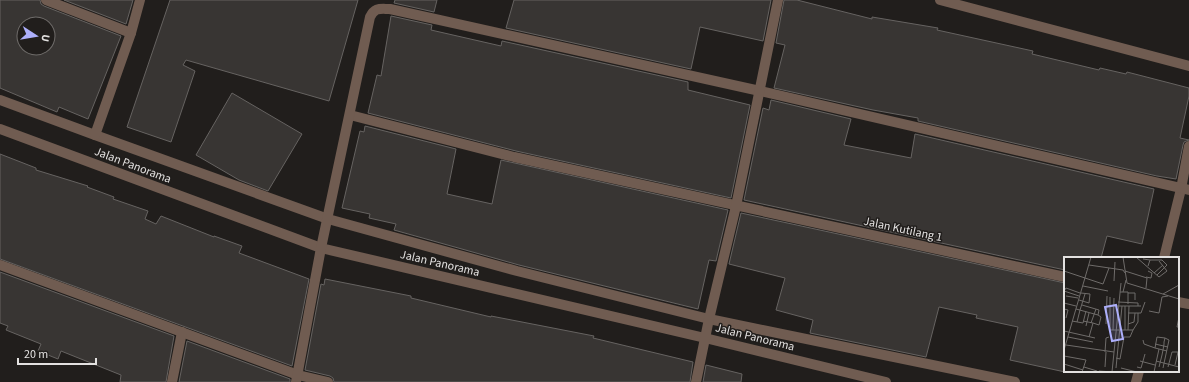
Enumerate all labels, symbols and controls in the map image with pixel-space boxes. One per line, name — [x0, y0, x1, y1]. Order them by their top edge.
north arrow — [16, 16, 56, 56]
text: U — [37, 33, 53, 43]
street label: Jalan Panorama — [92, 143, 174, 188]
street label: Jalan Kutilang 1 — [862, 213, 944, 246]
street label: Jalan Panorama — [398, 246, 481, 281]
inset map — [1064, 257, 1179, 372]
street label: Jalan Panorama — [713, 319, 796, 356]
scale bar — [18, 340, 96, 366]
text: 20 m — [24, 346, 48, 363]

